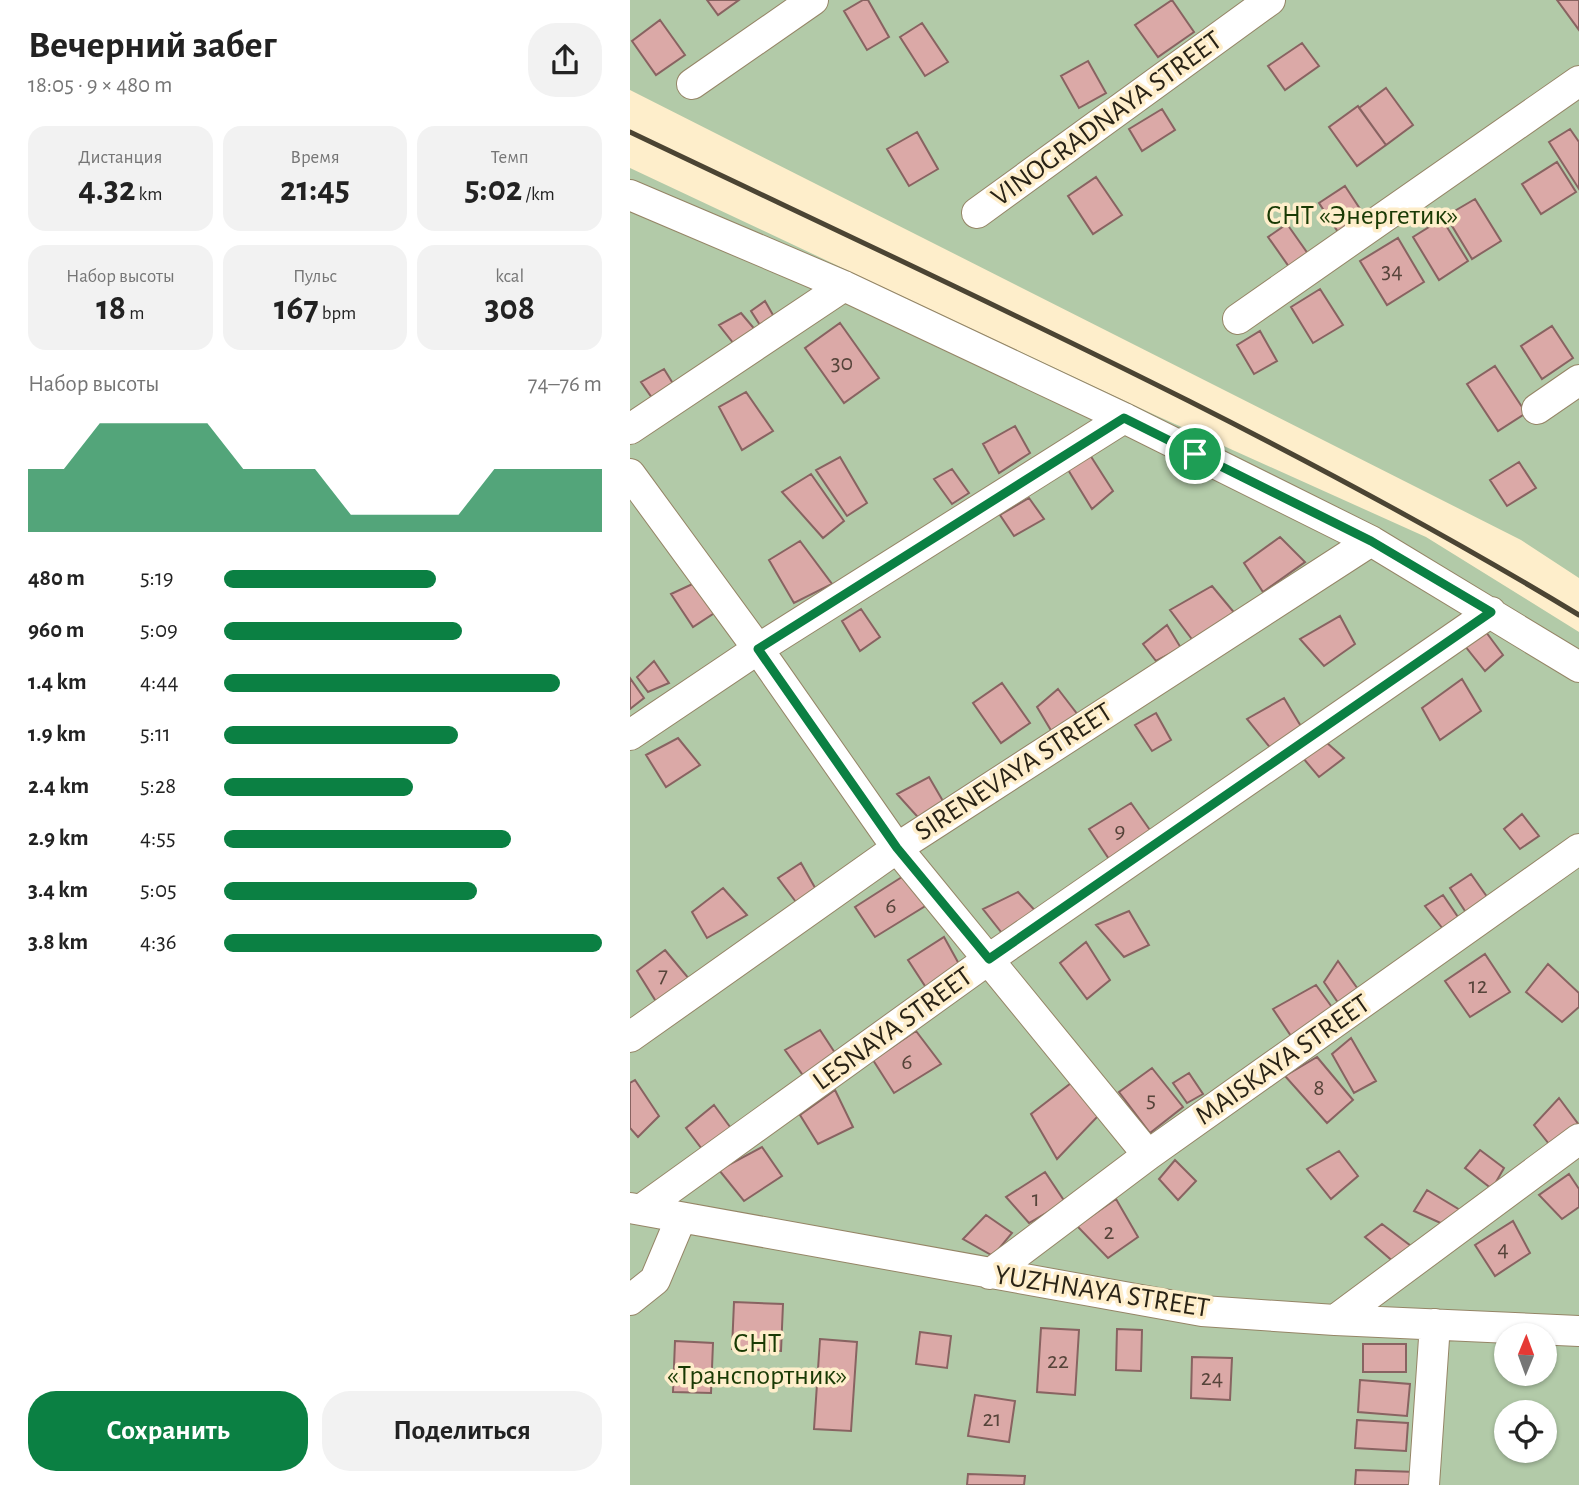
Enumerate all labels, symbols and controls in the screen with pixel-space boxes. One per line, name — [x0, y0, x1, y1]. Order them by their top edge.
button: share — [528, 23, 602, 97]
street label: VINOGRADNAYA STREET — [987, 26, 1228, 212]
text: Вечерний забег — [28, 27, 277, 65]
text: 18:05 · 9 × 480 m — [28, 74, 172, 97]
text: Дистанция — [78, 148, 162, 167]
text: Время — [290, 148, 340, 167]
text: Темп — [491, 148, 529, 167]
text: 4.32 — [78, 172, 135, 207]
text: 21:45 — [280, 172, 350, 207]
text: 5:02 — [465, 172, 522, 207]
text: km — [135, 185, 162, 204]
text: /km — [522, 185, 555, 204]
park label: СНТ «Энергетик» — [1266, 202, 1458, 230]
house number: 34 — [1381, 259, 1403, 283]
text: Набор высоты — [66, 267, 175, 286]
text: Пульс — [293, 267, 337, 286]
text: kcal — [495, 267, 524, 286]
text: 18 — [96, 291, 126, 326]
text: 167 — [274, 291, 319, 326]
text: 308 — [484, 291, 535, 326]
text: m — [126, 304, 144, 323]
text: bpm — [319, 304, 356, 323]
house number: 30 — [831, 351, 853, 375]
text: Набор высоты — [28, 373, 160, 396]
text: 74–76 m — [528, 373, 602, 396]
pin — [1165, 424, 1225, 484]
icon: arrive — [1176, 435, 1214, 473]
text: 480 m — [28, 567, 85, 590]
text: 5:19 — [140, 567, 174, 590]
text: 960 m — [28, 619, 84, 642]
text: 5:09 — [140, 619, 178, 642]
text: 1.4 km — [28, 671, 87, 694]
text: 4:44 — [140, 671, 178, 694]
street label: SIRENEVAYA STREET — [910, 698, 1118, 846]
text: 1.9 km — [28, 723, 86, 746]
text: 5:11 — [140, 723, 171, 746]
text: 2.4 km — [28, 775, 89, 798]
text: 5:28 — [140, 775, 176, 798]
house number: 9 — [1114, 819, 1126, 843]
text: 2.9 km — [28, 827, 89, 850]
text: 4:55 — [140, 827, 176, 850]
text: 3.4 km — [28, 879, 88, 902]
text: 5:05 — [140, 879, 177, 902]
house number: 6 — [885, 894, 897, 918]
text: 3.8 km — [28, 931, 88, 954]
text: 4:36 — [140, 931, 177, 954]
street label: LESNAYA STREET — [808, 962, 978, 1096]
house number: 7 — [658, 963, 668, 987]
house number: 12 — [1468, 974, 1488, 998]
street label: MAISKAYA STREET — [1191, 989, 1376, 1131]
house number: 6 — [901, 1050, 913, 1074]
house number: 8 — [1313, 1076, 1325, 1100]
house number: 5 — [1146, 1088, 1156, 1112]
house number: 1 — [1032, 1187, 1040, 1211]
house number: 2 — [1104, 1220, 1115, 1244]
house number: 4 — [1497, 1237, 1509, 1261]
street label: YUZHNAYA STREET — [993, 1261, 1212, 1323]
north arrow — [1494, 1323, 1558, 1386]
map controls — [1494, 1323, 1557, 1463]
park label: СНТ «Транспортник» — [667, 1330, 847, 1390]
house number: 22 — [1047, 1349, 1069, 1373]
house number: 24 — [1201, 1366, 1223, 1390]
button: Сохранить — [28, 1391, 308, 1471]
button: Поделиться — [322, 1391, 602, 1471]
button: locate — [1494, 1400, 1557, 1463]
house number: 21 — [982, 1407, 1002, 1431]

